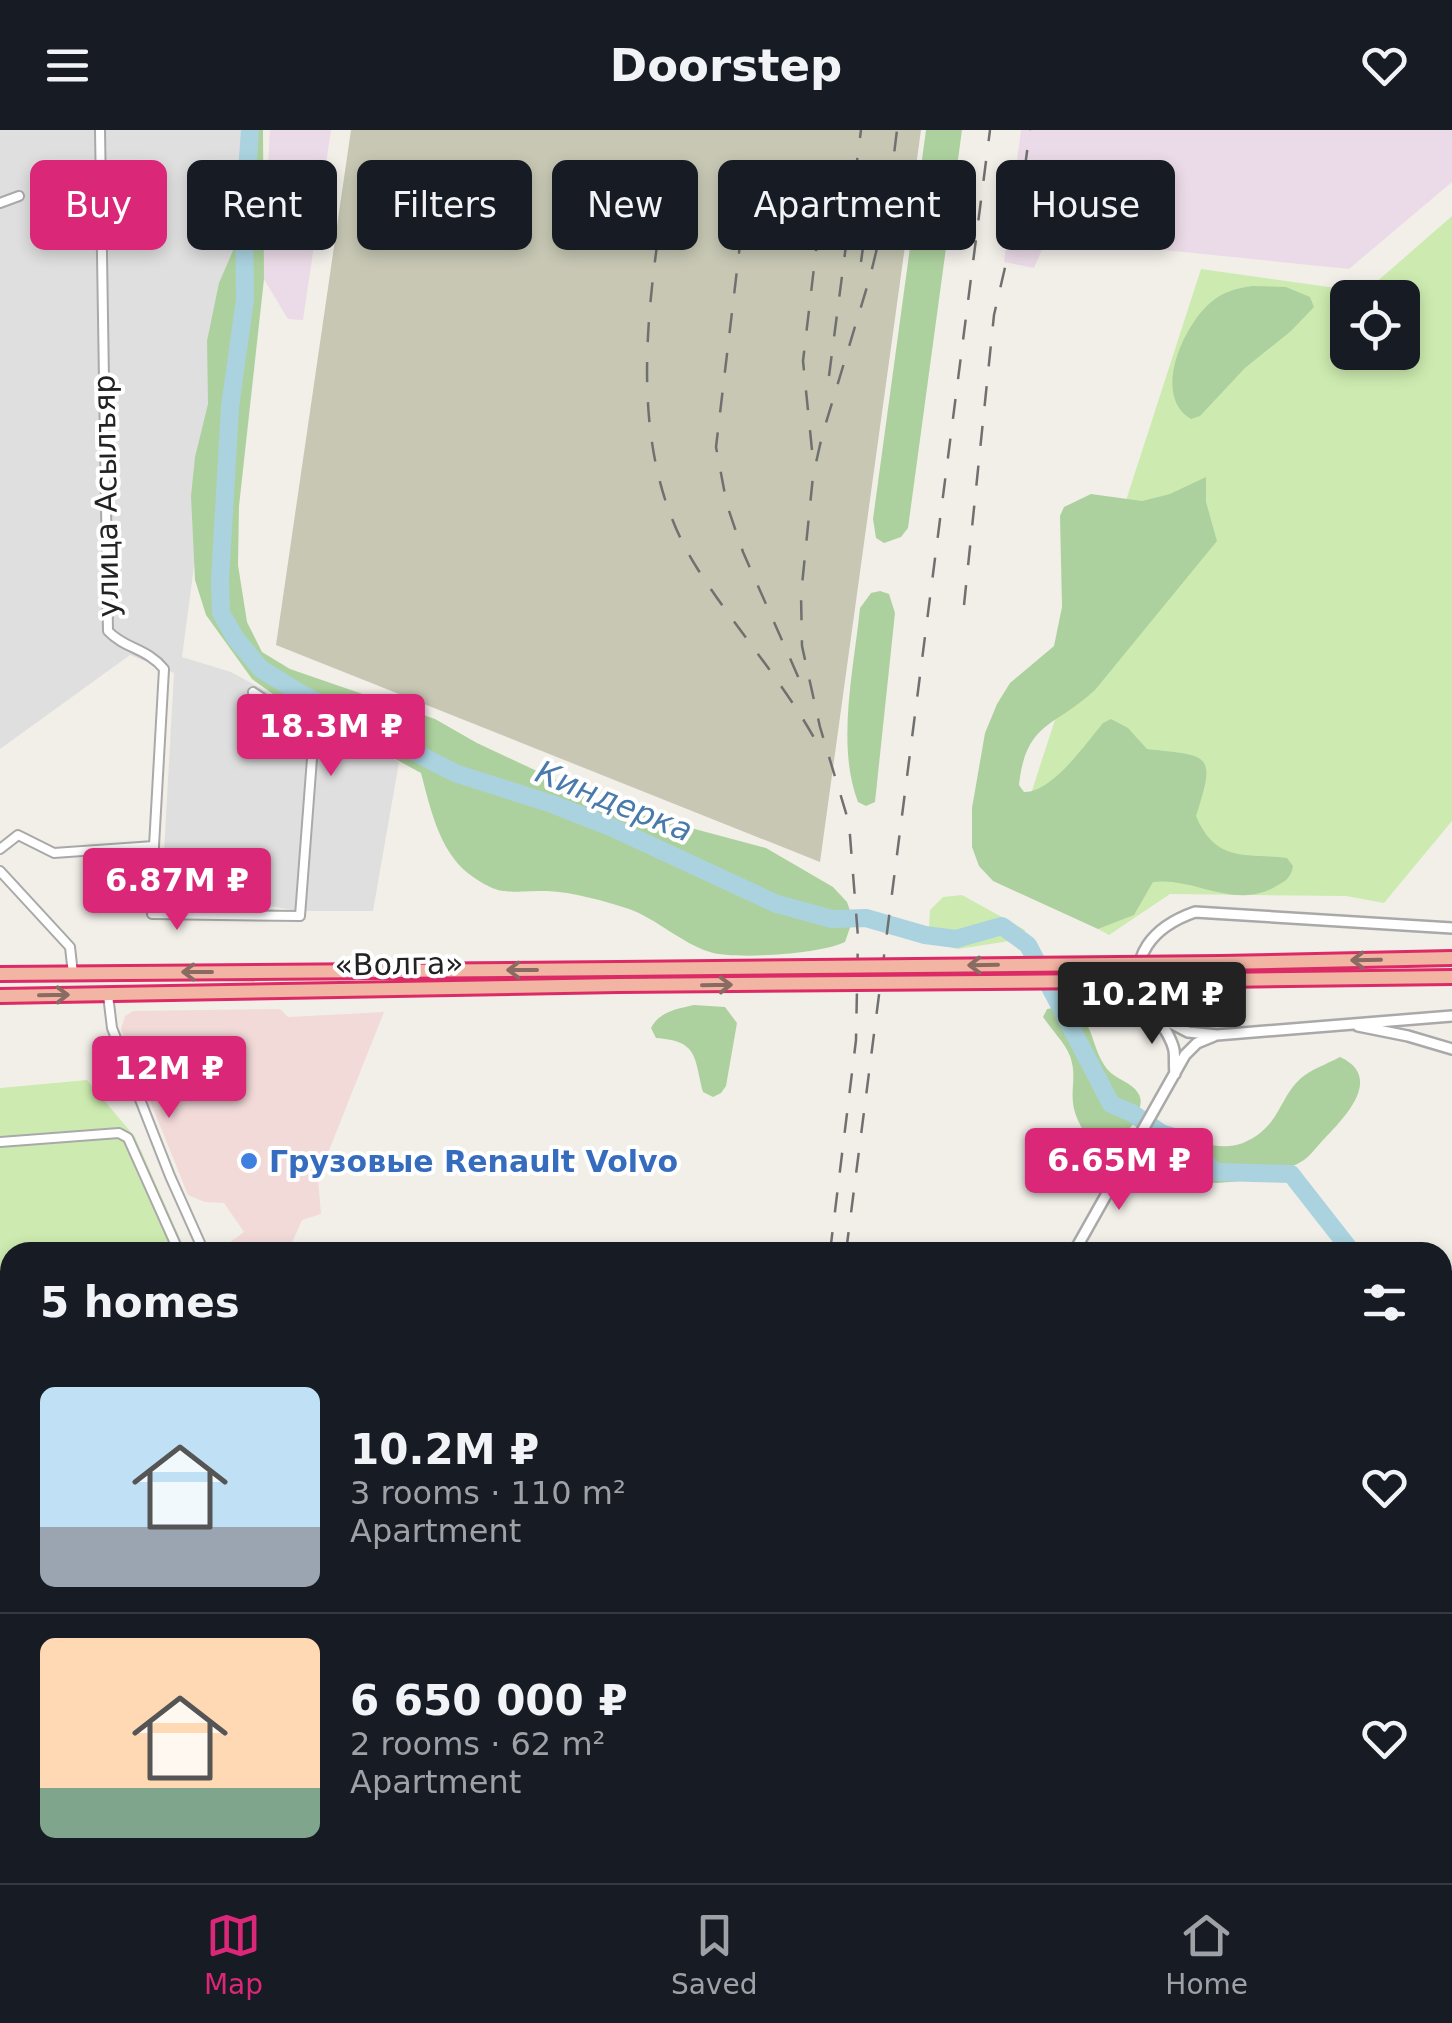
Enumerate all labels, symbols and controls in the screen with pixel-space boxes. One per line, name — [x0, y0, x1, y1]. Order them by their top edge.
icon: menu — [40, 38, 95, 93]
icon: heart — [1357, 38, 1412, 93]
text: Doorstep — [610, 39, 842, 92]
chip: Buy — [30, 160, 167, 250]
chip: Rent — [187, 160, 337, 250]
chip: Filters — [357, 160, 532, 250]
chip: New — [552, 160, 698, 250]
chip: Apartment — [718, 160, 976, 250]
chip: House — [996, 160, 1175, 250]
map controls — [1330, 280, 1420, 370]
button: locate — [1330, 280, 1420, 370]
street label: улица Асылъяр — [86, 374, 126, 618]
pin: 18.3M ₽ — [239, 694, 423, 779]
text: 18.3M ₽ — [259, 707, 403, 745]
water label: Киндерка — [530, 752, 698, 850]
pin: 6.87M ₽ — [85, 848, 269, 933]
text: 6.87M ₽ — [105, 861, 249, 899]
street label: «Волга» — [334, 945, 464, 983]
one-way arrow — [1350, 950, 1382, 970]
one-way arrow — [968, 956, 1000, 975]
one-way arrow — [506, 960, 538, 980]
one-way arrow — [181, 962, 214, 982]
pin: 10.2M ₽ — [1060, 962, 1244, 1047]
one-way arrow — [700, 975, 732, 994]
text: 10.2M ₽ — [1080, 975, 1224, 1013]
one-way arrow — [38, 986, 70, 1004]
pin: 12M ₽ — [99, 1036, 239, 1121]
text: 12M ₽ — [114, 1049, 224, 1087]
pin: 6.65M ₽ — [1027, 1128, 1211, 1213]
text: 6.65M ₽ — [1047, 1141, 1191, 1179]
place label: Грузовые Renault Volvo — [269, 1144, 678, 1179]
marker: Грузовые Renault Volvo — [238, 1150, 260, 1172]
icon: filters — [1357, 1275, 1412, 1330]
text: 5 homes — [40, 1278, 240, 1327]
text: 10.2M ₽ — [350, 1425, 539, 1474]
icon: home — [120, 1427, 240, 1547]
icon: heart — [1357, 1460, 1412, 1515]
text: 3 rooms · 110 m² — [350, 1474, 626, 1512]
text: Apartment — [350, 1512, 521, 1550]
text: 6 650 000 ₽ — [350, 1676, 628, 1725]
icon: home — [120, 1678, 240, 1798]
icon: heart — [1357, 1711, 1412, 1766]
text: 2 rooms · 62 m² — [350, 1725, 605, 1763]
text: Apartment — [350, 1763, 521, 1801]
tab: Map — [204, 1908, 263, 2001]
tab: Saved — [671, 1908, 757, 2001]
tab: Home — [1165, 1908, 1248, 2001]

